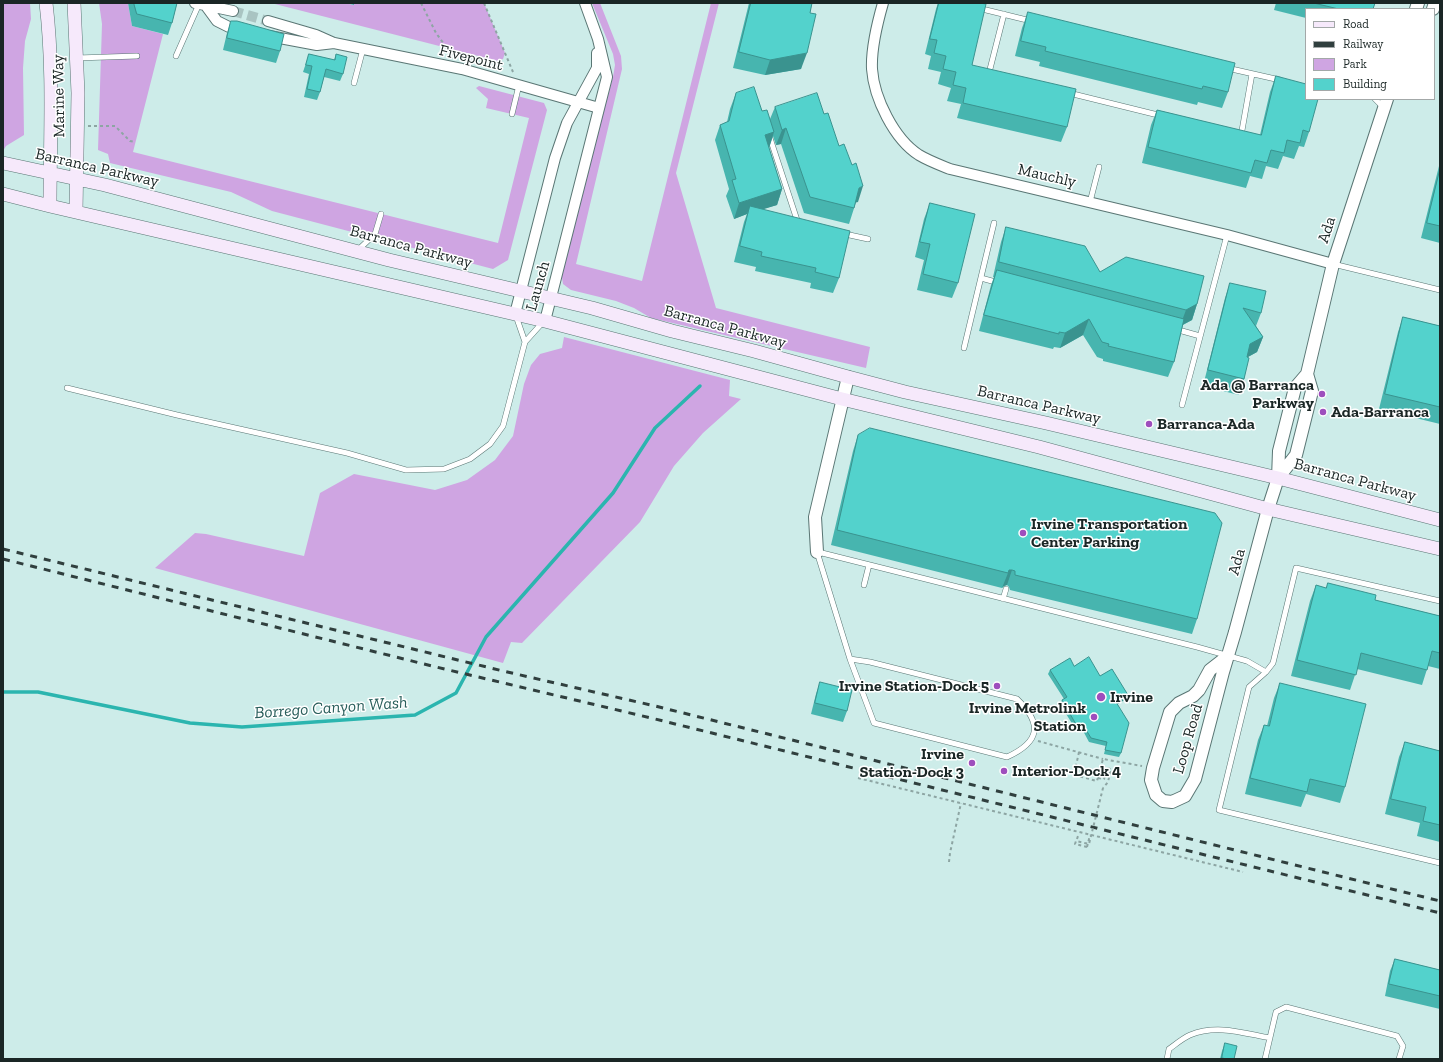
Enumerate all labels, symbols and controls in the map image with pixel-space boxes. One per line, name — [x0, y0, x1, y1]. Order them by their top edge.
legend — [1305, 8, 1435, 100]
text: Road — [1343, 17, 1369, 31]
text: Railway — [1343, 37, 1384, 51]
street label: Fivepoint — [437, 41, 505, 75]
street label: Marine Way — [49, 54, 69, 138]
text: Park — [1343, 57, 1367, 71]
text: Building — [1343, 77, 1387, 91]
street label: Barranca Parkway — [33, 144, 161, 192]
street label: Mauchly — [1016, 160, 1078, 192]
street label: Ada — [1314, 214, 1340, 246]
street label: Barranca Parkway — [348, 221, 474, 273]
street label: Launch — [522, 259, 554, 313]
street label: Barranca Parkway — [662, 301, 788, 353]
place label: Ada @ Barranca Parkway — [1200, 375, 1314, 413]
street label: Barranca Parkway — [975, 381, 1103, 429]
marker: Ada @ Barranca Parkway — [1317, 389, 1327, 399]
place label: Ada-Barranca — [1331, 402, 1429, 422]
marker: Ada-Barranca — [1318, 407, 1328, 417]
place label: Barranca-Ada — [1157, 414, 1255, 434]
marker: Barranca-Ada — [1144, 419, 1154, 429]
street label: Barranca Parkway — [1292, 454, 1418, 506]
place label: Irvine Transportation Center Parking — [1031, 514, 1187, 552]
marker: Irvine Transportation Center Parking — [1018, 528, 1028, 538]
street label: Ada — [1224, 547, 1250, 577]
place label: Irvine Station-Dock 5 — [839, 676, 989, 696]
marker: Irvine Station-Dock 5 — [992, 681, 1002, 691]
place label: Irvine — [1110, 687, 1153, 707]
marker: Irvine — [1095, 691, 1107, 703]
water label: Borrego Canyon Wash — [254, 692, 408, 724]
place label: Irvine Metrolink Station — [969, 698, 1086, 736]
street label: Loop Road — [1169, 702, 1207, 776]
marker: Irvine Metrolink Station — [1089, 712, 1099, 722]
place label: Irvine Station-Dock 3 — [860, 744, 964, 782]
marker: Irvine Station-Dock 3 — [967, 758, 977, 768]
place label: Interior-Dock 4 — [1012, 761, 1121, 781]
marker: Interior-Dock 4 — [999, 766, 1009, 776]

